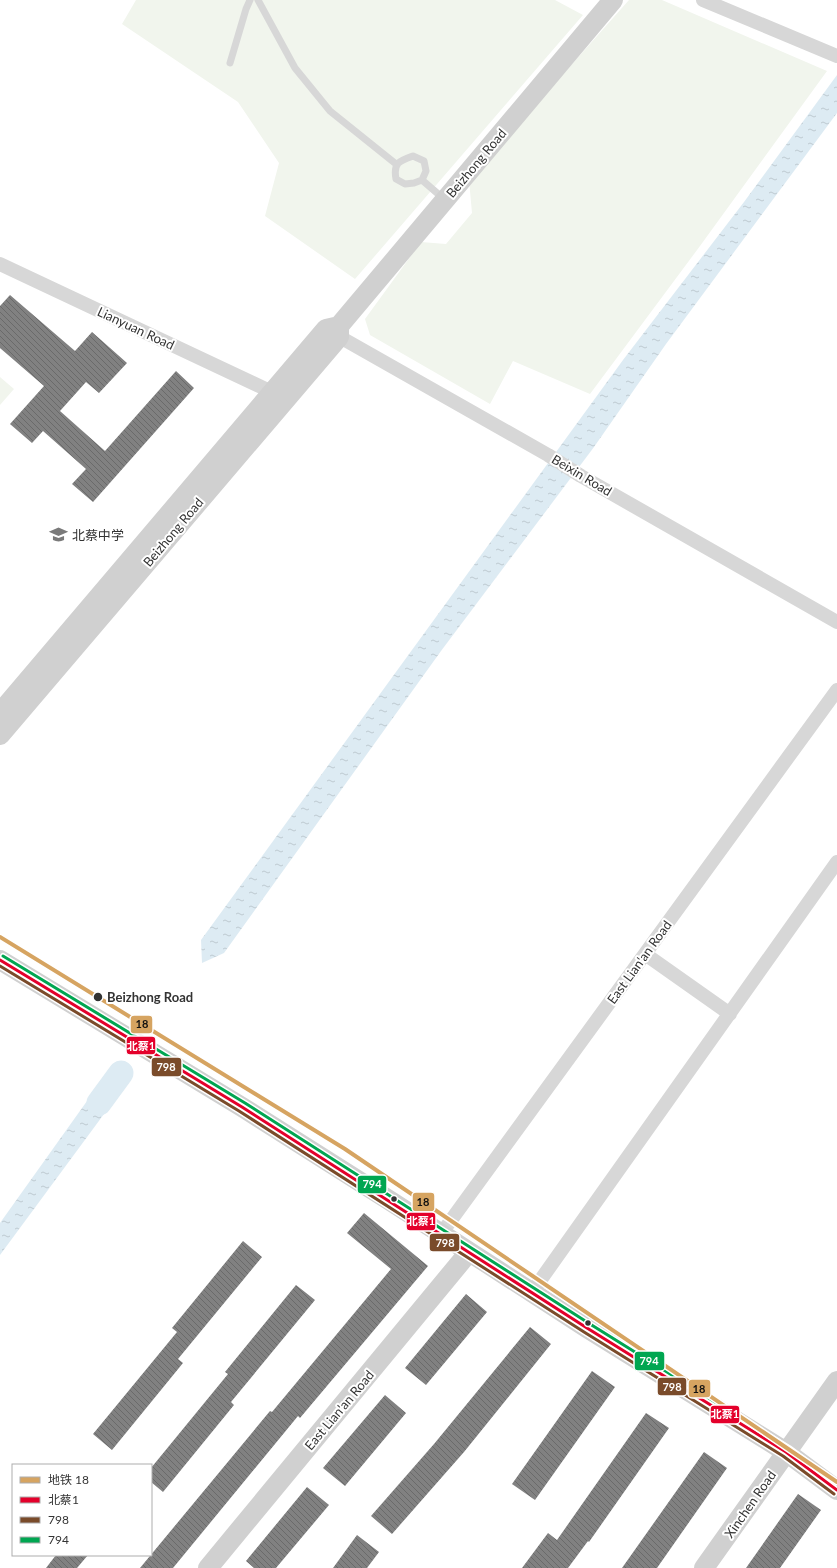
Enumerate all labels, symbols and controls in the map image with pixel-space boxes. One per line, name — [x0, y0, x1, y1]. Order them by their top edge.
street label: Beizhong Road — [443, 125, 509, 201]
street label: Lianyuan Road — [95, 303, 177, 353]
street label: Beixin Road — [549, 451, 615, 499]
street label: Beizhong Road — [140, 494, 206, 570]
school or university icon: 北蔡中学 — [49, 525, 69, 545]
place label: 北蔡中学 — [72, 527, 124, 543]
street label: East Lian'an Road — [603, 917, 675, 1007]
place label: Beizhong Road — [107, 989, 193, 1005]
marker: Beizhong Road — [92, 991, 104, 1003]
line badge: 18 — [130, 1015, 153, 1034]
text: 18 — [136, 1017, 148, 1030]
line badge: 北蔡1 — [126, 1036, 156, 1055]
text: 北蔡1 — [127, 1039, 155, 1052]
line badge: 798 — [151, 1057, 182, 1077]
text: 798 — [156, 1060, 176, 1073]
line badge: 794 — [357, 1175, 387, 1194]
text: 794 — [362, 1177, 382, 1190]
line badge: 18 — [412, 1192, 435, 1212]
unlabelled marker — [389, 1194, 399, 1204]
text: 18 — [417, 1195, 429, 1208]
line badge: 北蔡1 — [406, 1212, 436, 1231]
text: 北蔡1 — [407, 1214, 435, 1227]
line badge: 798 — [429, 1233, 460, 1252]
text: 798 — [435, 1236, 455, 1249]
unlabelled marker — [583, 1318, 593, 1328]
line badge: 794 — [634, 1351, 665, 1371]
text: 794 — [639, 1354, 659, 1367]
street label: East Lian'an Road — [301, 1367, 377, 1453]
line badge: 798 — [657, 1377, 687, 1396]
line badge: 18 — [688, 1379, 711, 1398]
text: 798 — [662, 1380, 682, 1393]
text: 18 — [693, 1382, 705, 1395]
line badge: 北蔡1 — [710, 1405, 740, 1424]
text: 北蔡1 — [711, 1407, 739, 1420]
legend — [12, 1464, 152, 1556]
street label: Xinchen Road — [721, 1467, 779, 1541]
text: 地铁 18 — [48, 1472, 89, 1487]
text: 北蔡1 — [48, 1492, 79, 1507]
text: 798 — [48, 1512, 69, 1527]
text: 794 — [48, 1532, 69, 1547]

